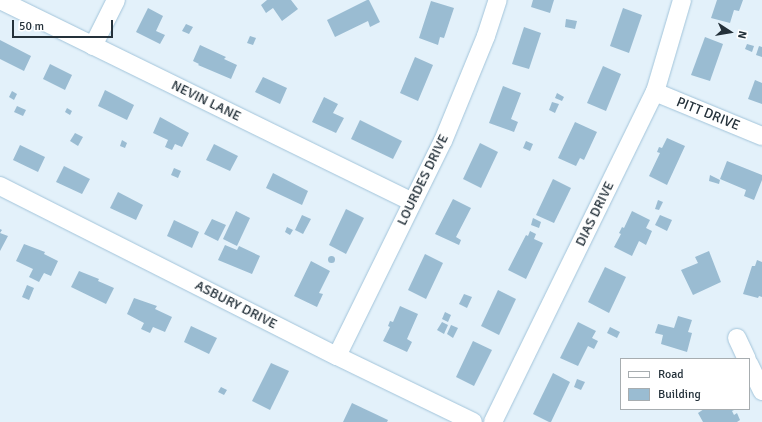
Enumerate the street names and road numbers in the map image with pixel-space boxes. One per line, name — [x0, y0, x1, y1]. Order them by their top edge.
street label: NEVIN LANE — [168, 77, 244, 125]
street label: PITT DRIVE — [674, 94, 742, 134]
street label: LOURDES DRIVE — [394, 132, 452, 228]
street label: DIAS DRIVE — [572, 179, 618, 249]
street label: ASBURY DRIVE — [192, 277, 280, 333]

